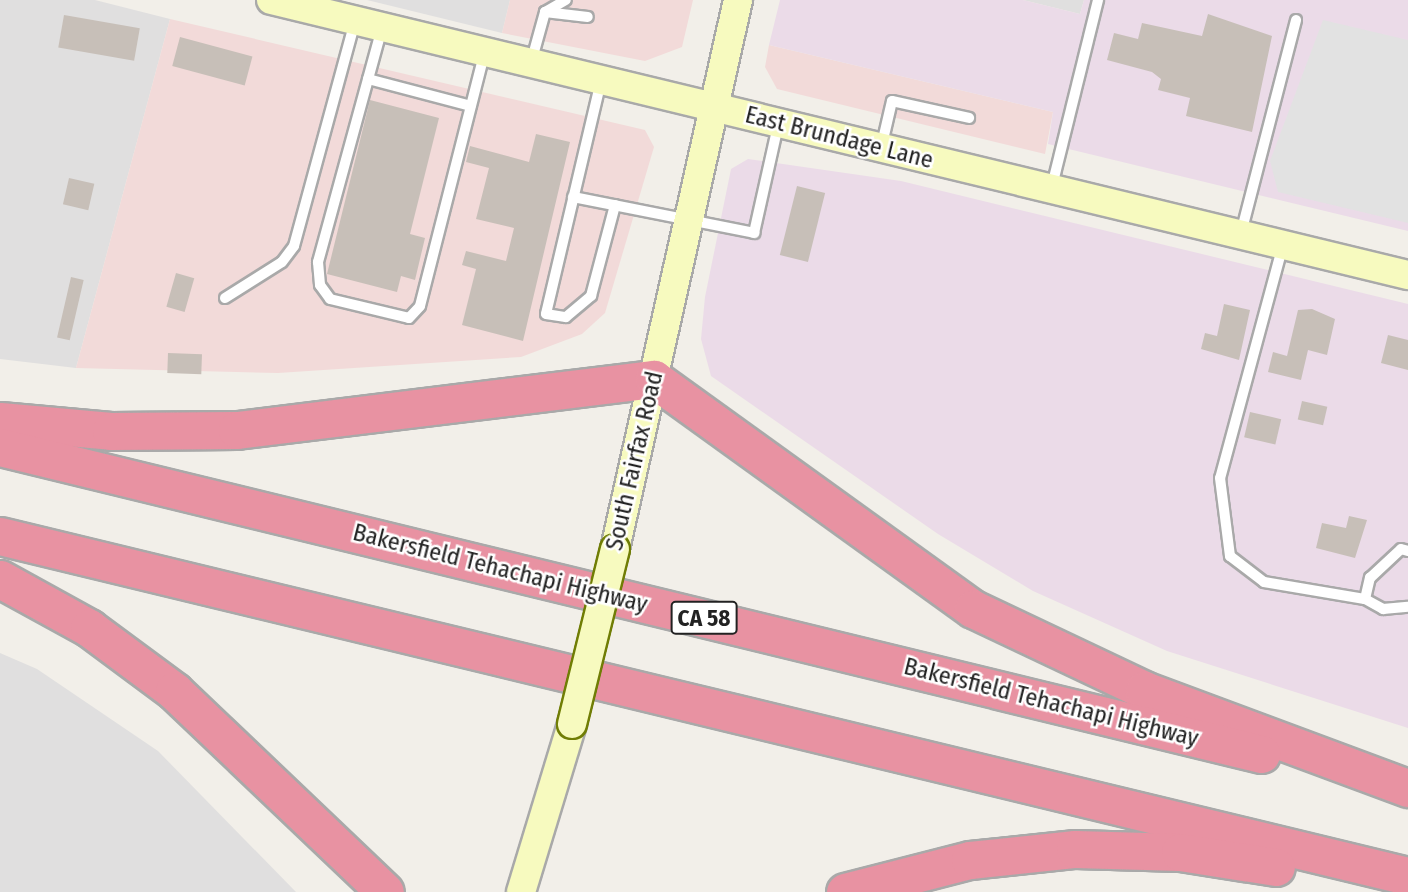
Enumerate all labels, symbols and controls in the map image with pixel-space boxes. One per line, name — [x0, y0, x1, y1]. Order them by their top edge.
street label: East Brundage Lane — [742, 101, 936, 175]
street label: South Fairfax Road — [600, 369, 670, 553]
street label: Bakersfield Tehachapi Highway — [350, 518, 650, 620]
road number: CA 58 — [669, 598, 739, 638]
street label: Bakersfield Tehachapi Highway — [901, 652, 1201, 754]

